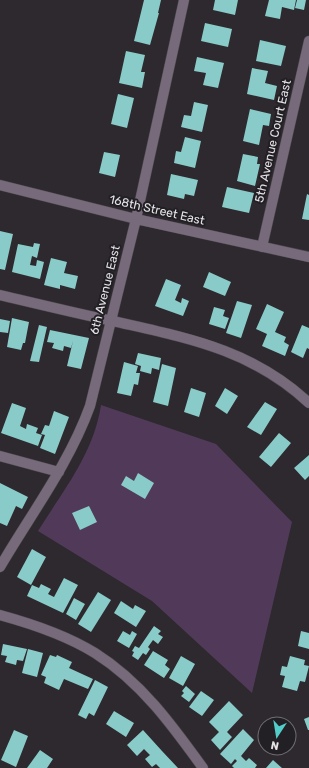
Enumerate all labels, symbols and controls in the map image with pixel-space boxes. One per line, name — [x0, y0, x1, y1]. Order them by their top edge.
street label: 5th Avenue Court East — [252, 78, 294, 204]
street label: 168th Street East — [108, 192, 206, 228]
street label: 6th Avenue East — [87, 244, 123, 336]
north arrow — [257, 716, 297, 756]
text: N — [270, 738, 280, 752]

